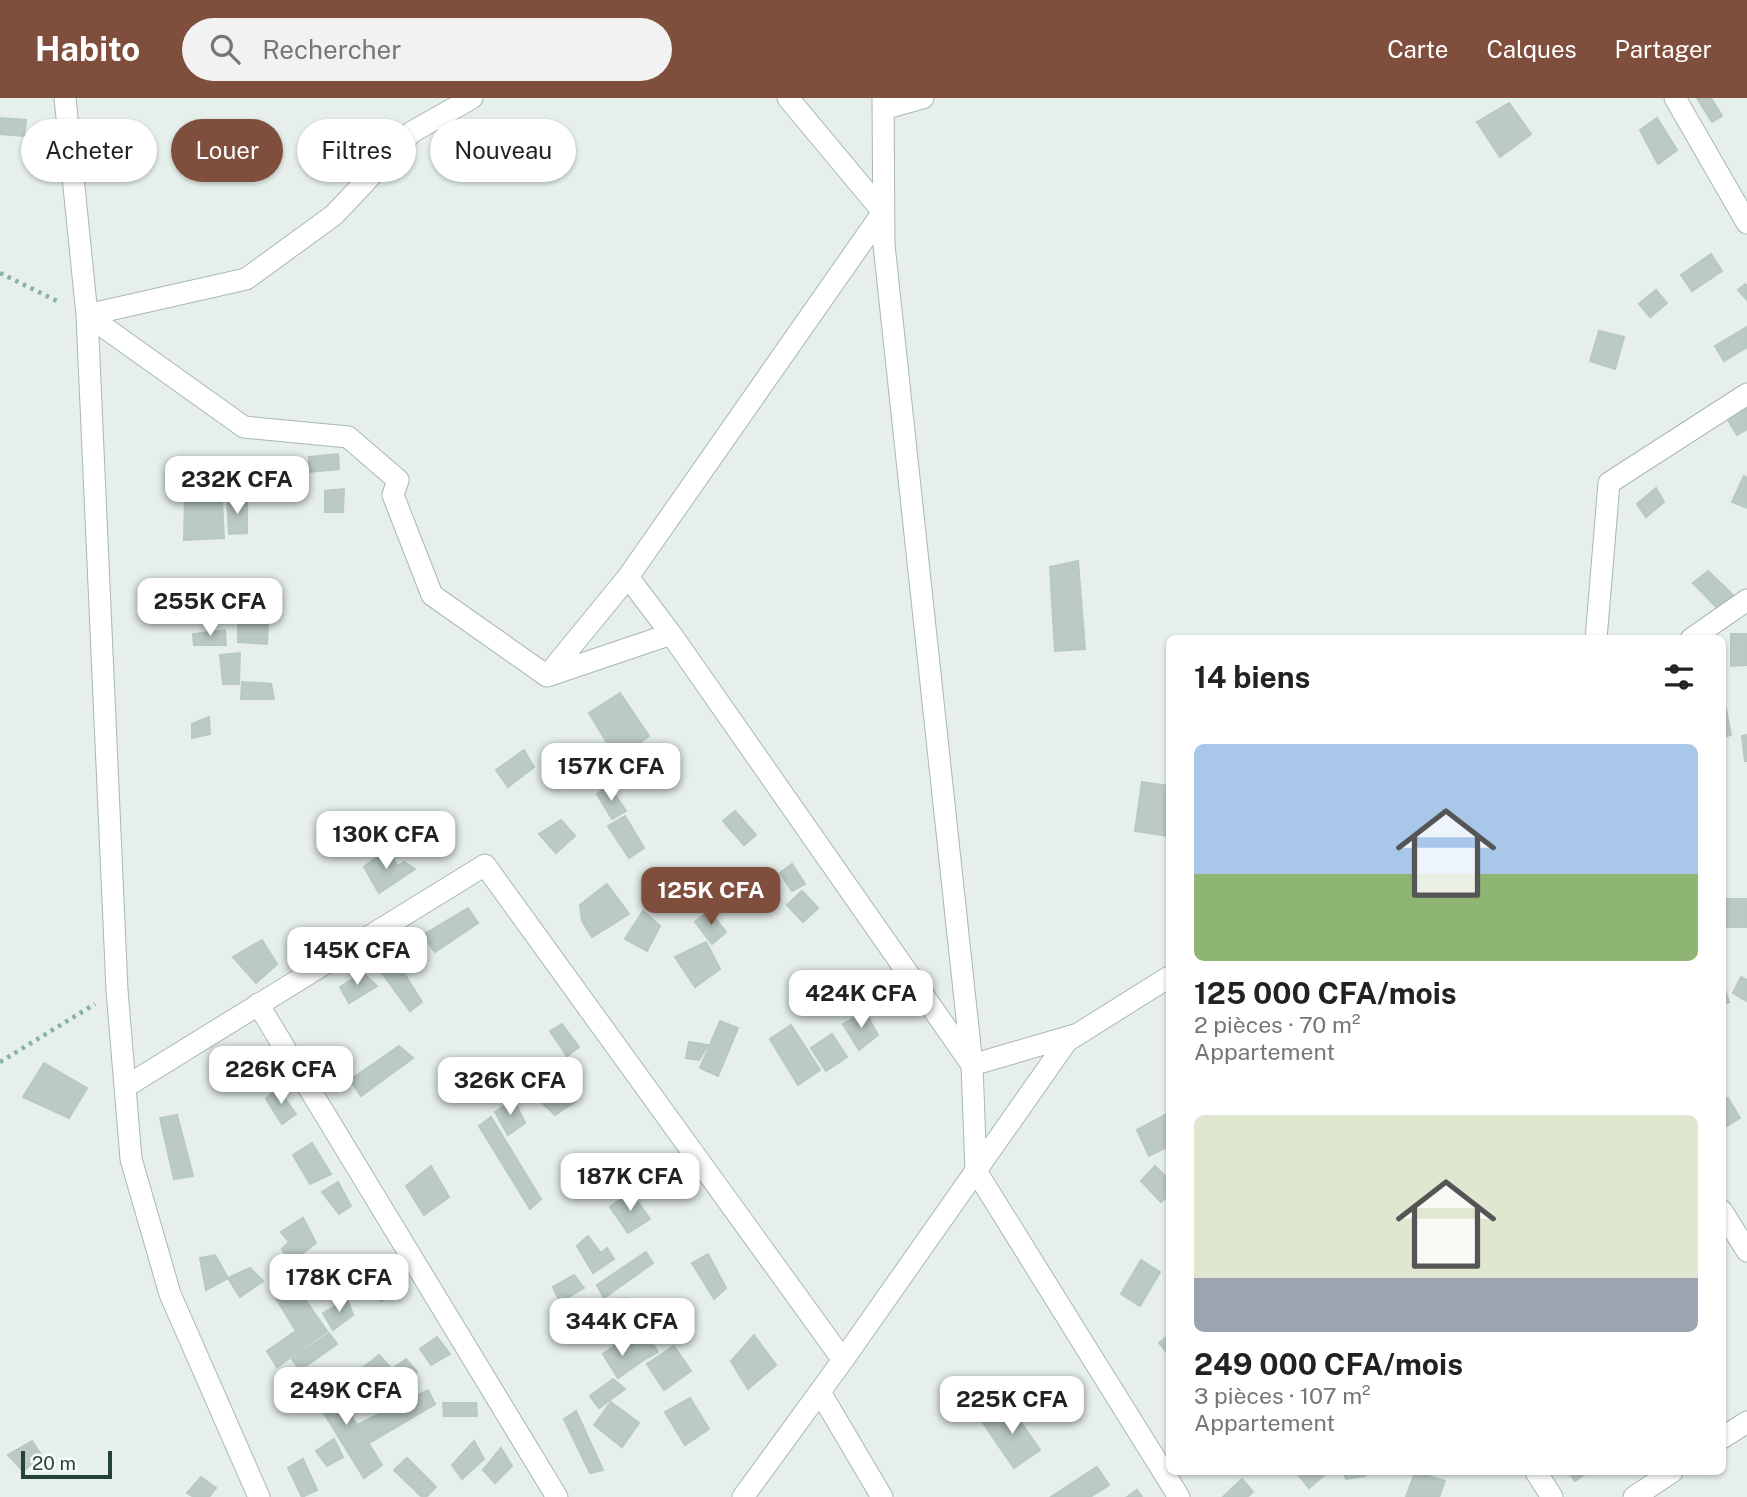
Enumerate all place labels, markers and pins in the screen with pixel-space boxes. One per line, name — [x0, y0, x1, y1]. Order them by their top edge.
pin: 232K CFA — [165, 456, 309, 516]
pin: 255K CFA — [138, 578, 282, 638]
pin: 157K CFA — [539, 744, 683, 803]
pin: 130K CFA — [314, 812, 458, 871]
pin: 125K CFA — [639, 868, 783, 927]
pin: 145K CFA — [285, 928, 429, 987]
pin: 424K CFA — [789, 970, 933, 1030]
pin: 226K CFA — [209, 1046, 353, 1106]
pin: 326K CFA — [438, 1058, 582, 1117]
pin: 187K CFA — [558, 1154, 702, 1213]
pin: 178K CFA — [267, 1254, 411, 1314]
pin: 344K CFA — [550, 1298, 694, 1358]
pin: 249K CFA — [274, 1368, 418, 1427]
pin: 225K CFA — [940, 1376, 1084, 1436]

